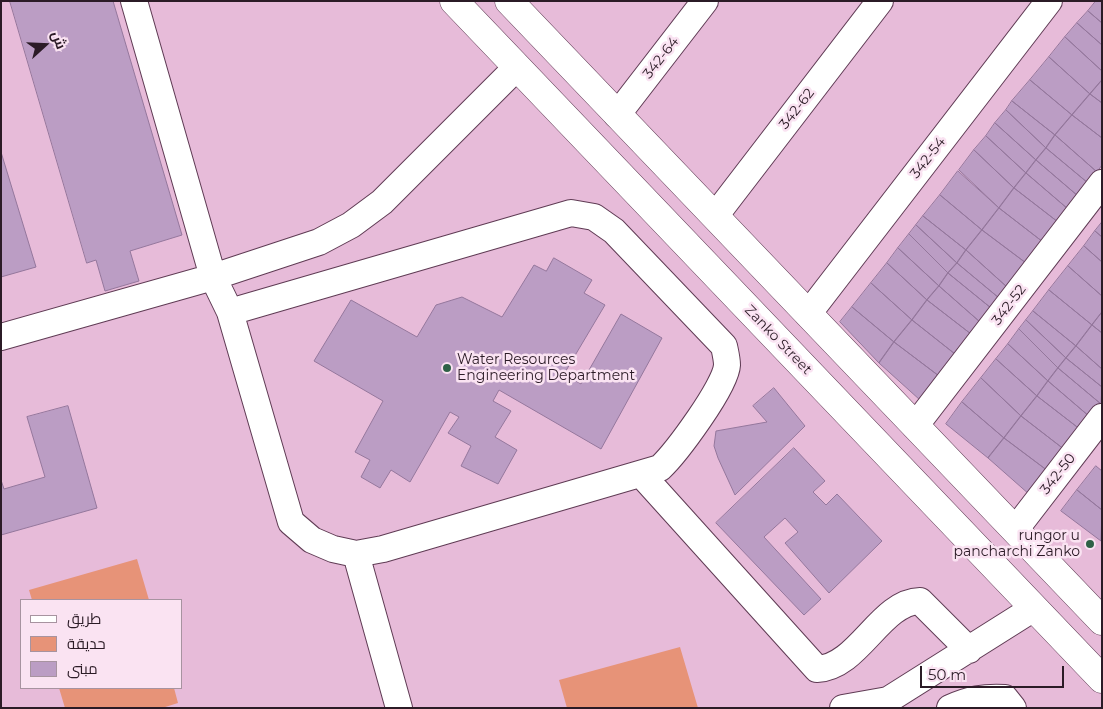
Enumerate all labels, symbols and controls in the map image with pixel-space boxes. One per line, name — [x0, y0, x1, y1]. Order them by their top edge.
north arrow — [20, 20, 70, 70]
text: ش — [48, 28, 71, 51]
street label: 342-64 — [640, 34, 682, 82]
street label: 342-62 — [776, 85, 818, 133]
street label: 342-54 — [907, 134, 949, 182]
street label: 342-52 — [988, 282, 1030, 328]
street label: Zanko Street — [741, 302, 815, 378]
place label: Water Resources Engineering Department — [457, 352, 635, 384]
marker: Water Resources Engineering Department — [441, 362, 453, 374]
street label: 342-50 — [1037, 450, 1079, 498]
place label: rungor u pancharchi Zanko — [954, 528, 1080, 560]
marker: rungor u pancharchi Zanko — [1084, 538, 1096, 550]
legend — [20, 599, 182, 689]
text: طريق — [67, 609, 101, 628]
text: حديقة — [67, 634, 106, 653]
scale bar — [923, 656, 1067, 688]
text: مبنى — [67, 659, 98, 678]
text: 50 m — [928, 665, 966, 684]

